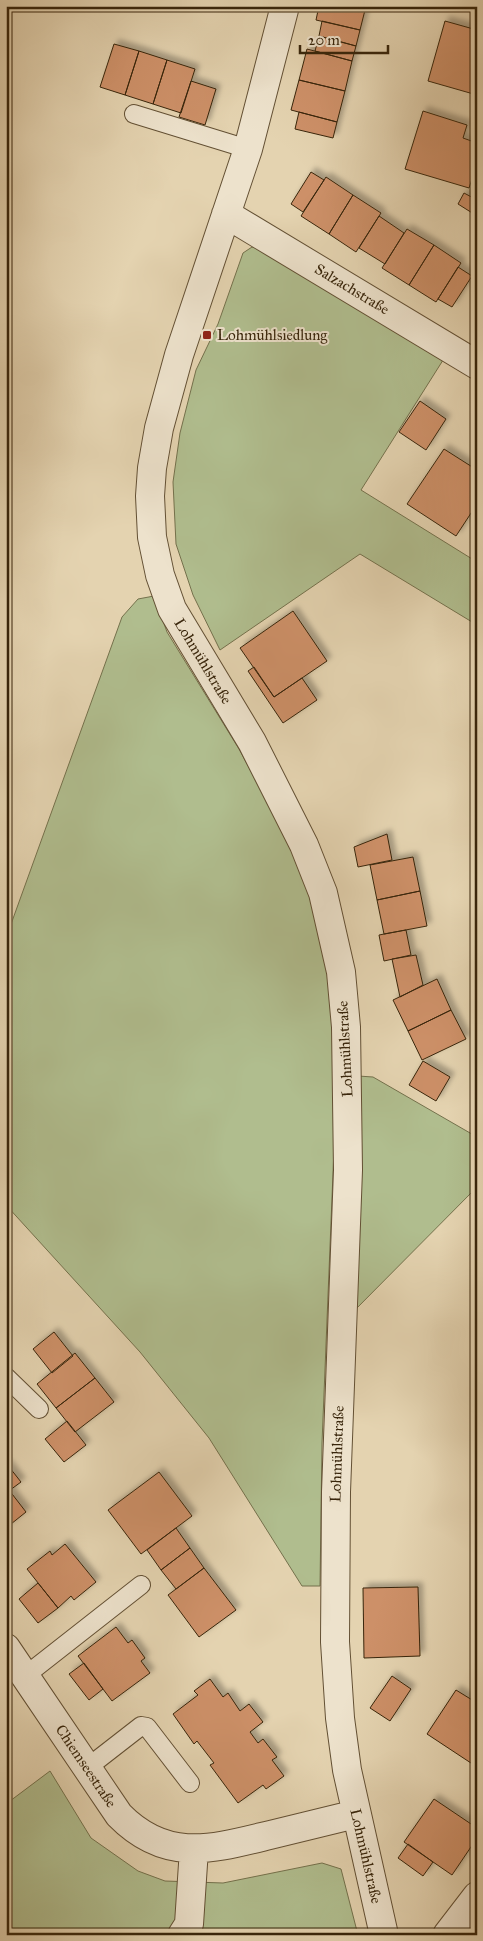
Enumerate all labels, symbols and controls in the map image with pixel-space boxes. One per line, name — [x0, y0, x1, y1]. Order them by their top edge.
scale bar — [300, 22, 388, 54]
text: 20 m — [308, 31, 340, 49]
street label: Salzachstraße — [311, 260, 393, 318]
place label: Lohmühlsiedlung — [217, 326, 328, 344]
marker: Lohmühlsiedlung — [201, 329, 213, 341]
street label: Lohmühlstraße — [170, 615, 236, 707]
street label: Lohmühlstraße — [333, 1000, 357, 1098]
street label: Lohmühlstraße — [326, 1405, 348, 1503]
street label: Chiemseestraße — [52, 1721, 120, 1811]
street label: Lohmühlstraße — [346, 1807, 386, 1905]

